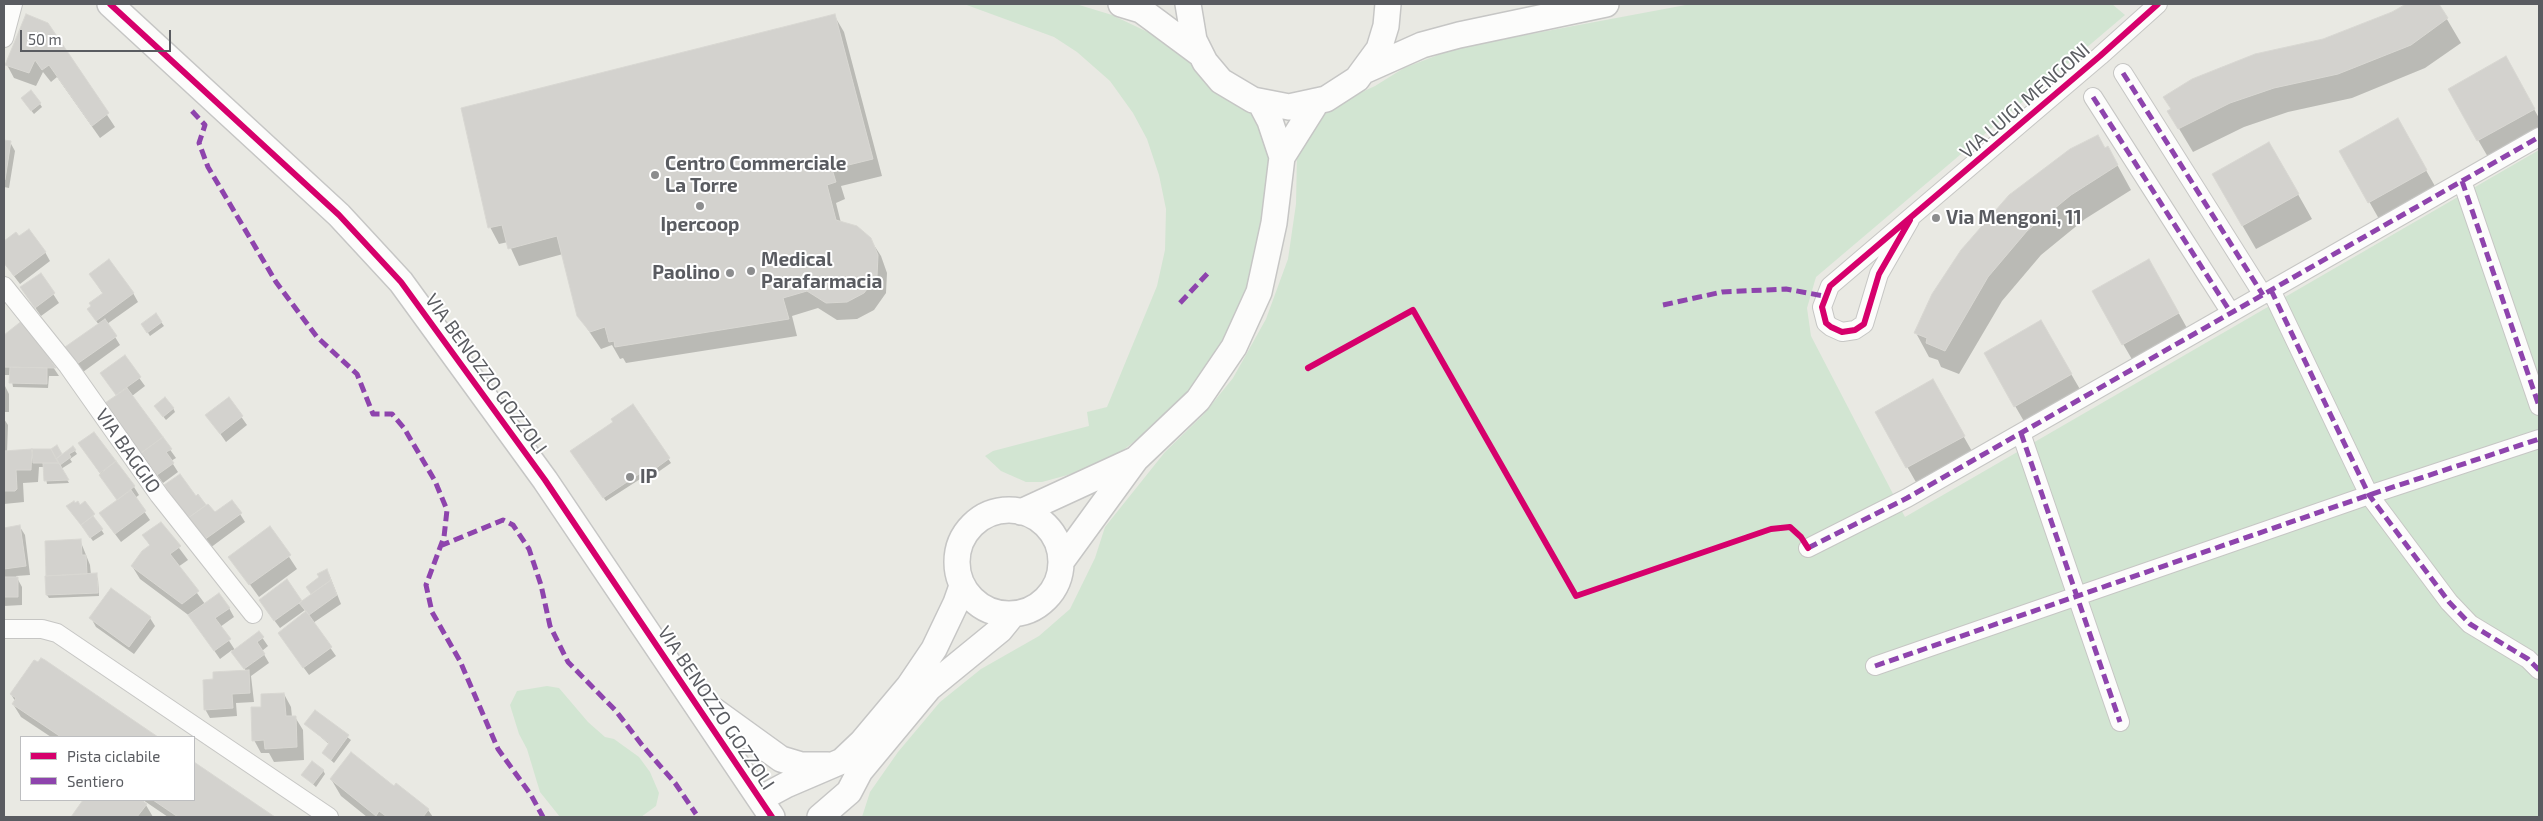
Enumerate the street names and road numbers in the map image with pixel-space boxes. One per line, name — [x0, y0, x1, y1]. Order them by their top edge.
street label: VIA LUIGI MENGONI — [1955, 38, 2095, 164]
street label: VIA BENOZZO GOZZOLI — [420, 289, 552, 459]
street label: VIA BAGGIO — [91, 404, 165, 498]
street label: VIA BENOZZO GOZZOLI — [653, 622, 779, 794]

